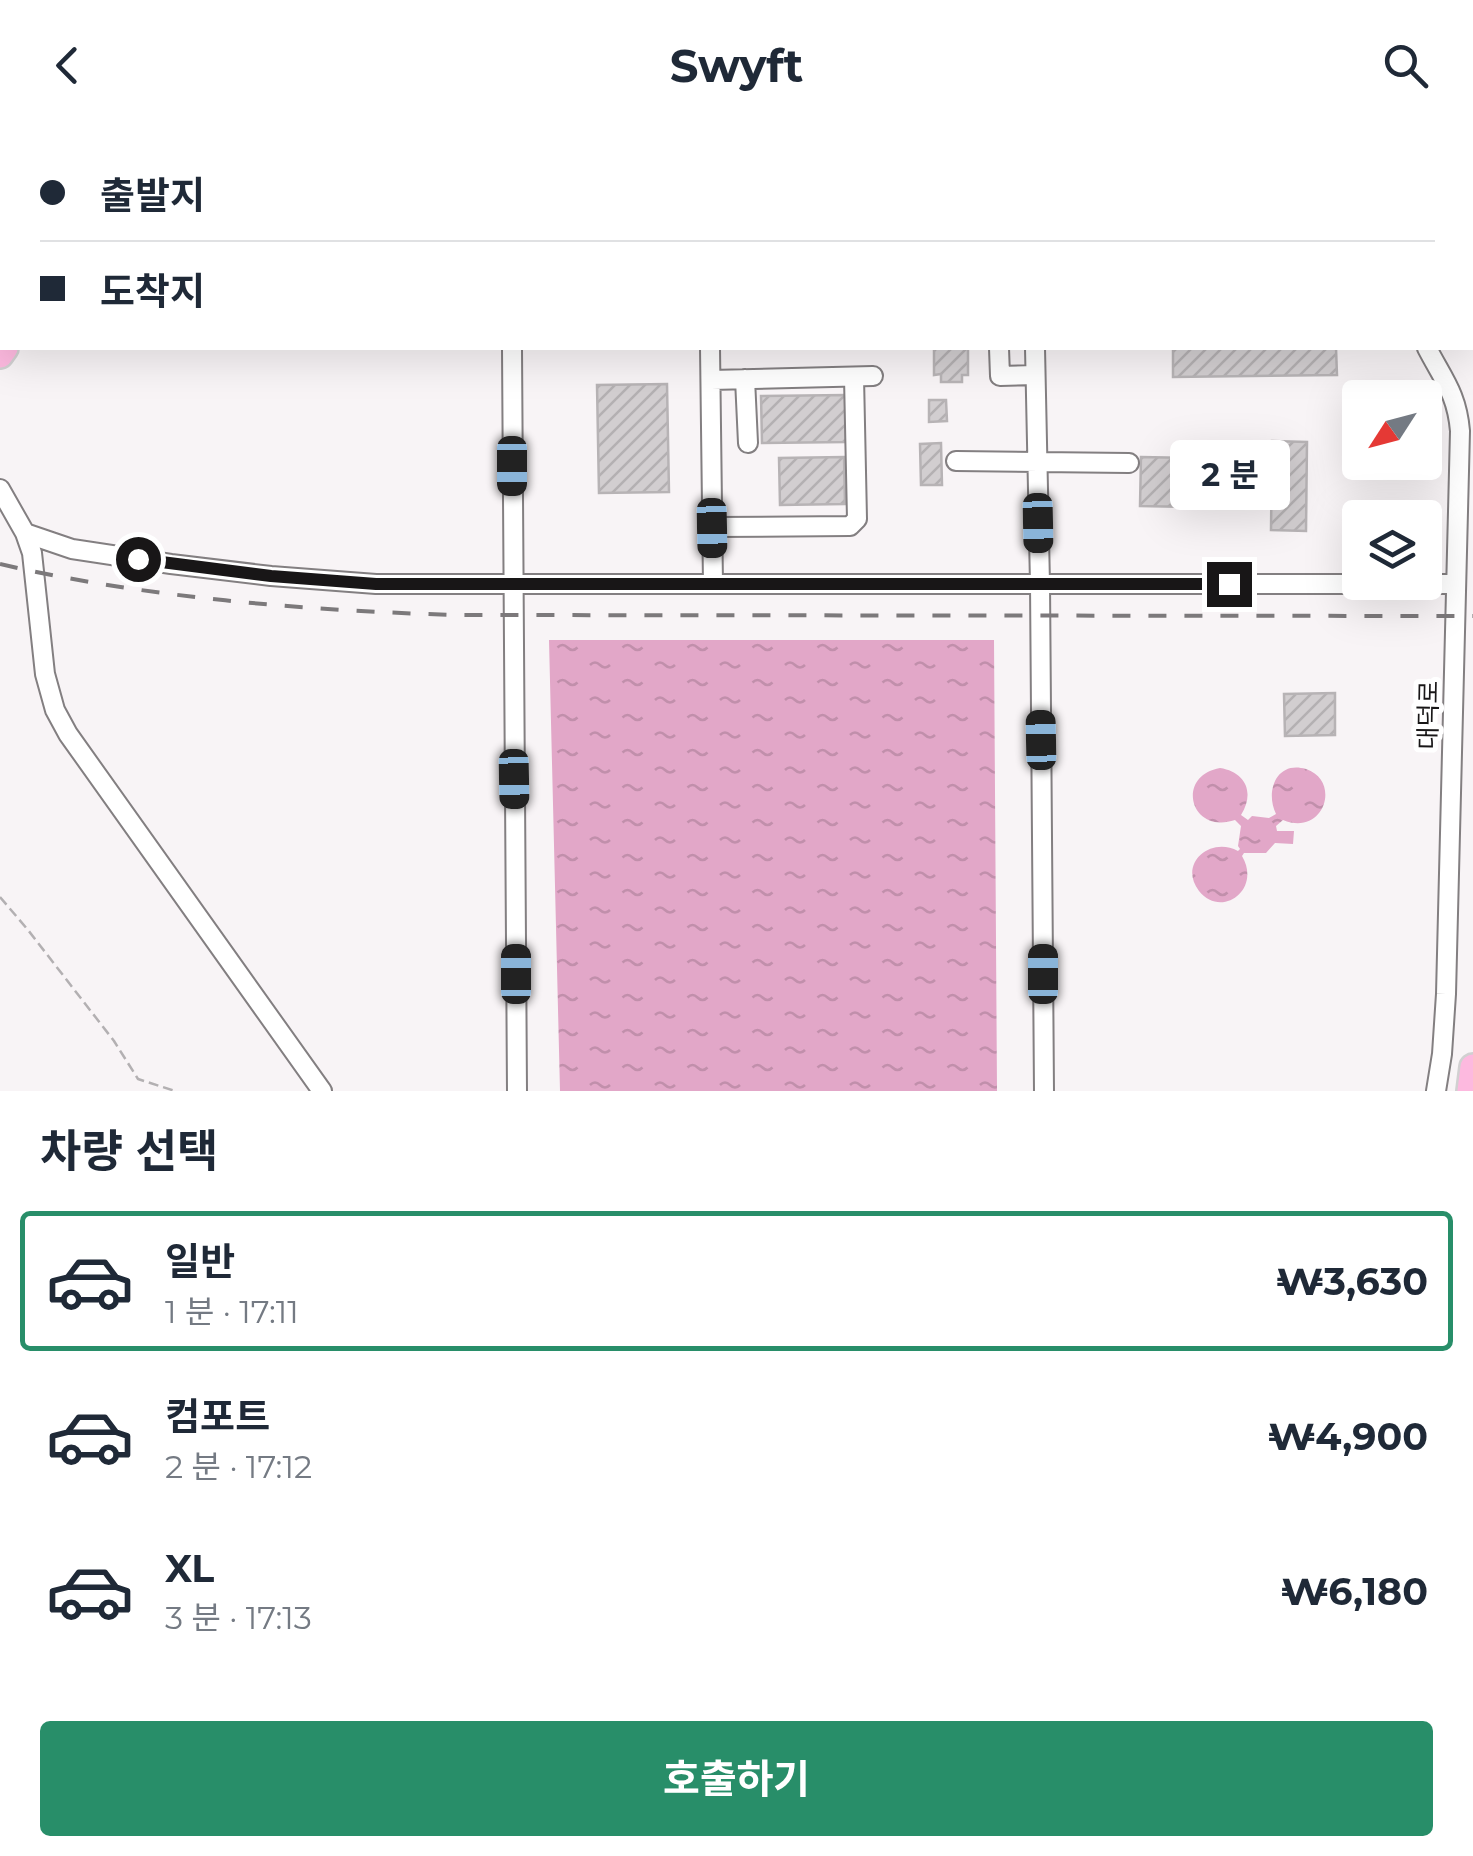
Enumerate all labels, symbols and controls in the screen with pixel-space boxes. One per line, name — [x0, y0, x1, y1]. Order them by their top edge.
icon: back — [40, 38, 95, 93]
text: Swyft — [670, 38, 803, 93]
icon: search — [1378, 38, 1433, 93]
text: 출발지 — [100, 172, 205, 219]
text: 도착지 — [100, 268, 205, 315]
north arrow — [1342, 380, 1442, 480]
map controls — [1342, 380, 1442, 600]
car — [497, 436, 527, 496]
callout: 2 분 — [1169, 439, 1289, 509]
text: 2 분 — [1201, 455, 1259, 494]
car — [1022, 493, 1054, 553]
car — [696, 498, 728, 558]
button: layers — [1342, 500, 1442, 600]
route start — [116, 537, 161, 582]
route end — [1207, 562, 1252, 607]
street label: 대덕로 — [1412, 680, 1444, 750]
car — [1025, 710, 1057, 770]
car — [498, 749, 530, 809]
car — [501, 944, 531, 1004]
car — [1028, 944, 1058, 1004]
text: 차량 선택 — [40, 1123, 218, 1178]
icon: car — [45, 1236, 135, 1326]
text: 일반 — [165, 1238, 235, 1285]
text: ₩3,630 — [1276, 1258, 1428, 1305]
text: 1 분 · 17:11 — [165, 1292, 299, 1331]
icon: car — [45, 1391, 135, 1481]
text: 컴포트 — [165, 1393, 270, 1440]
text: ₩4,900 — [1268, 1413, 1428, 1460]
text: 2 분 · 17:12 — [165, 1447, 312, 1486]
text: XL — [165, 1545, 214, 1592]
icon: car — [45, 1546, 135, 1636]
text: ₩6,180 — [1281, 1568, 1428, 1615]
text: 3 분 · 17:13 — [165, 1598, 312, 1637]
button: 호출하기 — [40, 1721, 1433, 1836]

